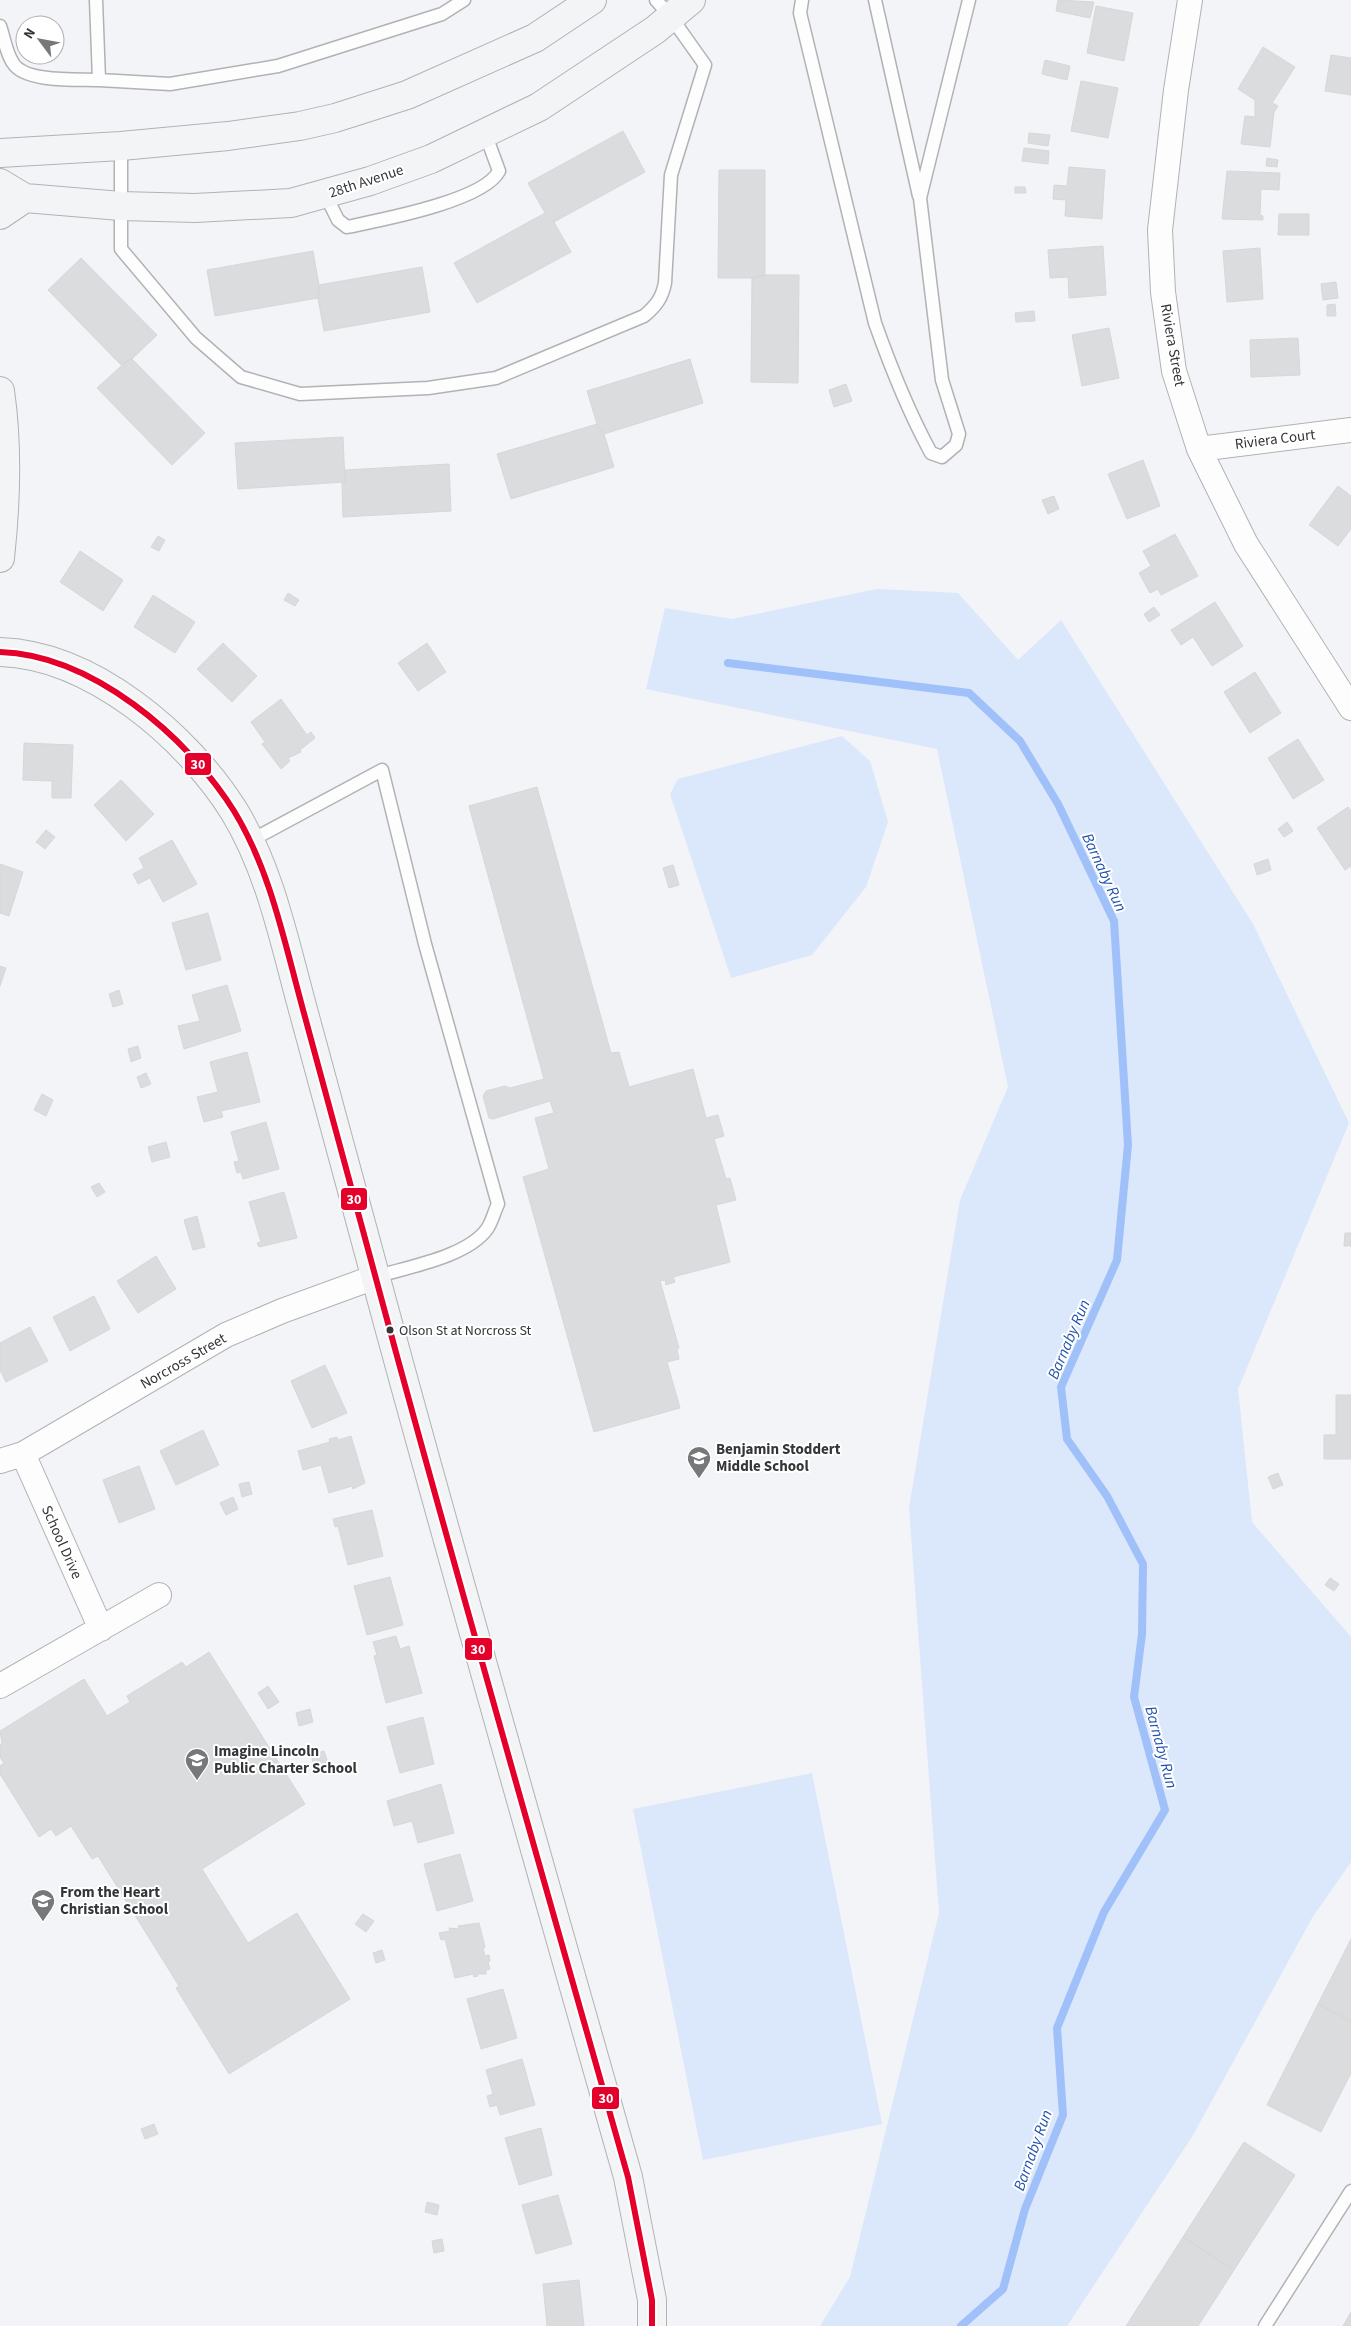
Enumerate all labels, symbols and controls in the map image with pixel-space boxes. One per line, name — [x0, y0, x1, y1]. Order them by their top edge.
north arrow — [15, 15, 65, 65]
text: N — [19, 24, 41, 43]
street label: 28th Avenue — [326, 160, 406, 203]
street label: Riviera Street — [1155, 302, 1190, 388]
street label: Riviera Court — [1234, 424, 1316, 455]
line badge: 30 — [184, 752, 212, 776]
text: 30 — [191, 755, 205, 775]
water label: Barnaby Run — [1076, 829, 1132, 915]
line badge: 30 — [340, 1187, 368, 1211]
text: 30 — [347, 1190, 361, 1210]
water label: Barnaby Run — [1042, 1296, 1096, 1383]
place label: Olson St at Norcross St — [399, 1321, 532, 1341]
marker: Olson St at Norcross St — [385, 1325, 395, 1335]
street label: Norcross Street — [136, 1328, 230, 1395]
place label: Benjamin Stoddert Middle School — [716, 1439, 841, 1477]
school or university icon: Benjamin Stoddert Middle School — [686, 1445, 712, 1479]
street label: School Drive — [36, 1502, 87, 1582]
line badge: 30 — [464, 1637, 493, 1661]
text: 30 — [471, 1640, 485, 1660]
water label: Barnaby Run — [1139, 1704, 1183, 1791]
place label: Imagine Lincoln Public Charter School — [214, 1741, 357, 1779]
school or university icon: Imagine Lincoln Public Charter School — [184, 1747, 210, 1781]
place label: From the Heart Christian School — [60, 1882, 169, 1920]
school or university icon: From the Heart Christian School — [30, 1888, 56, 1922]
line badge: 30 — [591, 2086, 620, 2110]
text: 30 — [599, 2089, 613, 2109]
water label: Barnaby Run — [1008, 2107, 1058, 2194]

